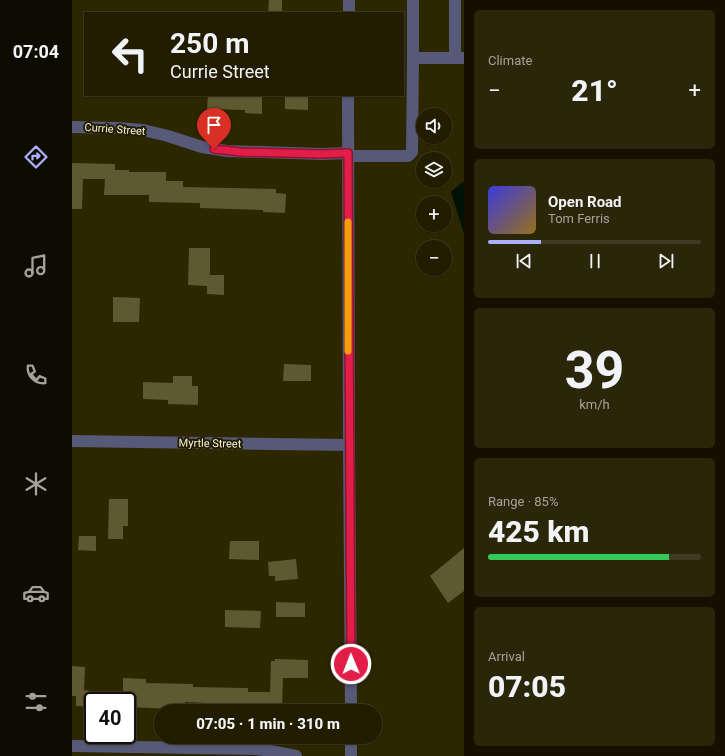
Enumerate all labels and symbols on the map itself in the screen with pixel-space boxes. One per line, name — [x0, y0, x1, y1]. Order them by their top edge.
pin — [197, 108, 231, 149]
street label: Currie Street — [84, 121, 146, 138]
street label: Myrtle Street — [179, 436, 242, 451]
position arrow — [330, 643, 372, 685]
speed limit sign: 40 — [84, 692, 136, 744]

